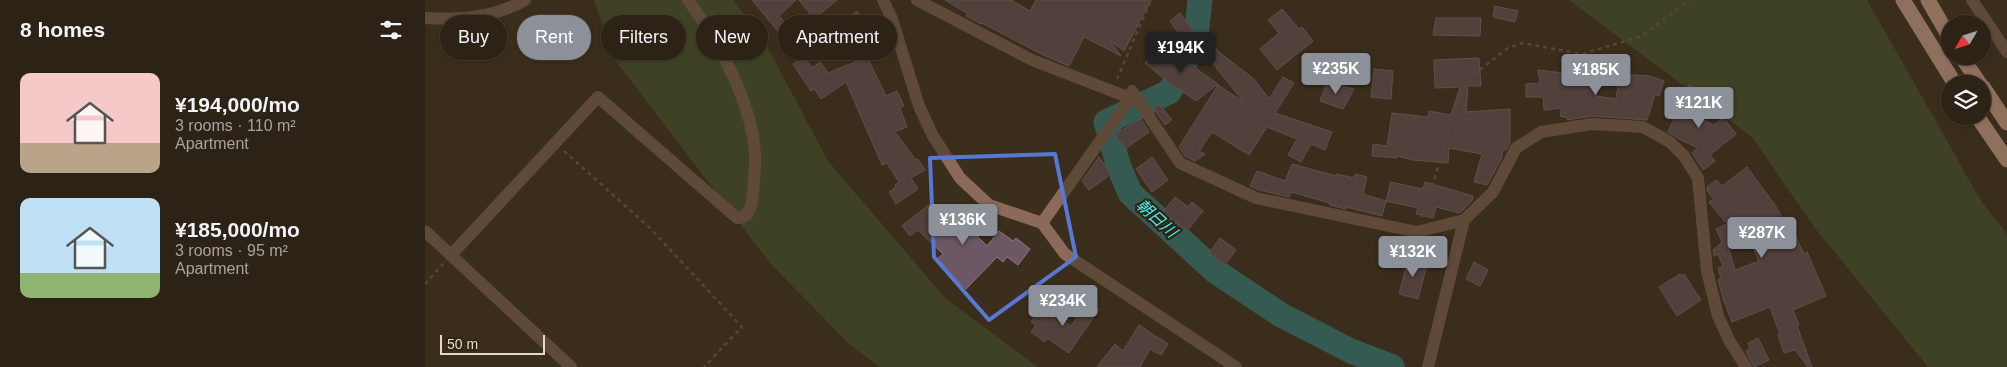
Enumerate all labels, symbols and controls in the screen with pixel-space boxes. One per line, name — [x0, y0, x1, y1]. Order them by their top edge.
chip: Buy — [440, 15, 507, 60]
chip: Rent — [517, 15, 591, 60]
chip: Filters — [601, 15, 686, 60]
chip: New — [696, 15, 768, 60]
chip: Apartment — [778, 15, 897, 60]
north arrow — [1941, 15, 1991, 65]
map controls — [1941, 15, 1991, 125]
icon: filters — [377, 16, 405, 44]
text: 8 homes — [20, 18, 105, 41]
pin: ¥194K — [1146, 32, 1216, 74]
text: ¥194K — [1157, 39, 1205, 56]
pin: ¥235K — [1301, 52, 1371, 95]
pin: ¥185K — [1561, 54, 1631, 96]
text: ¥235K — [1312, 60, 1360, 77]
text: ¥185K — [1572, 61, 1620, 78]
button: layers — [1941, 75, 1991, 125]
pin: ¥121K — [1664, 86, 1734, 129]
icon: home — [60, 93, 120, 153]
text: ¥194,000/mo — [175, 93, 300, 116]
text: ¥121K — [1675, 94, 1723, 111]
text: 3 rooms · 110 m² — [175, 117, 296, 134]
text: Apartment — [175, 135, 249, 152]
water label: 朝日川 — [1133, 196, 1182, 242]
pin: ¥136K — [928, 204, 998, 246]
text: ¥136K — [939, 211, 987, 228]
pin: ¥287K — [1727, 216, 1797, 259]
icon: home — [60, 218, 120, 278]
text: ¥185,000/mo — [175, 218, 300, 241]
text: ¥287K — [1738, 224, 1786, 241]
pin: ¥132K — [1378, 236, 1448, 278]
text: 3 rooms · 95 m² — [175, 242, 288, 259]
text: ¥132K — [1389, 243, 1437, 260]
text: Apartment — [175, 260, 249, 277]
pin: ¥234K — [1028, 284, 1098, 327]
text: ¥234K — [1039, 292, 1087, 309]
scale bar — [440, 332, 545, 355]
text: 50 m — [447, 336, 478, 352]

